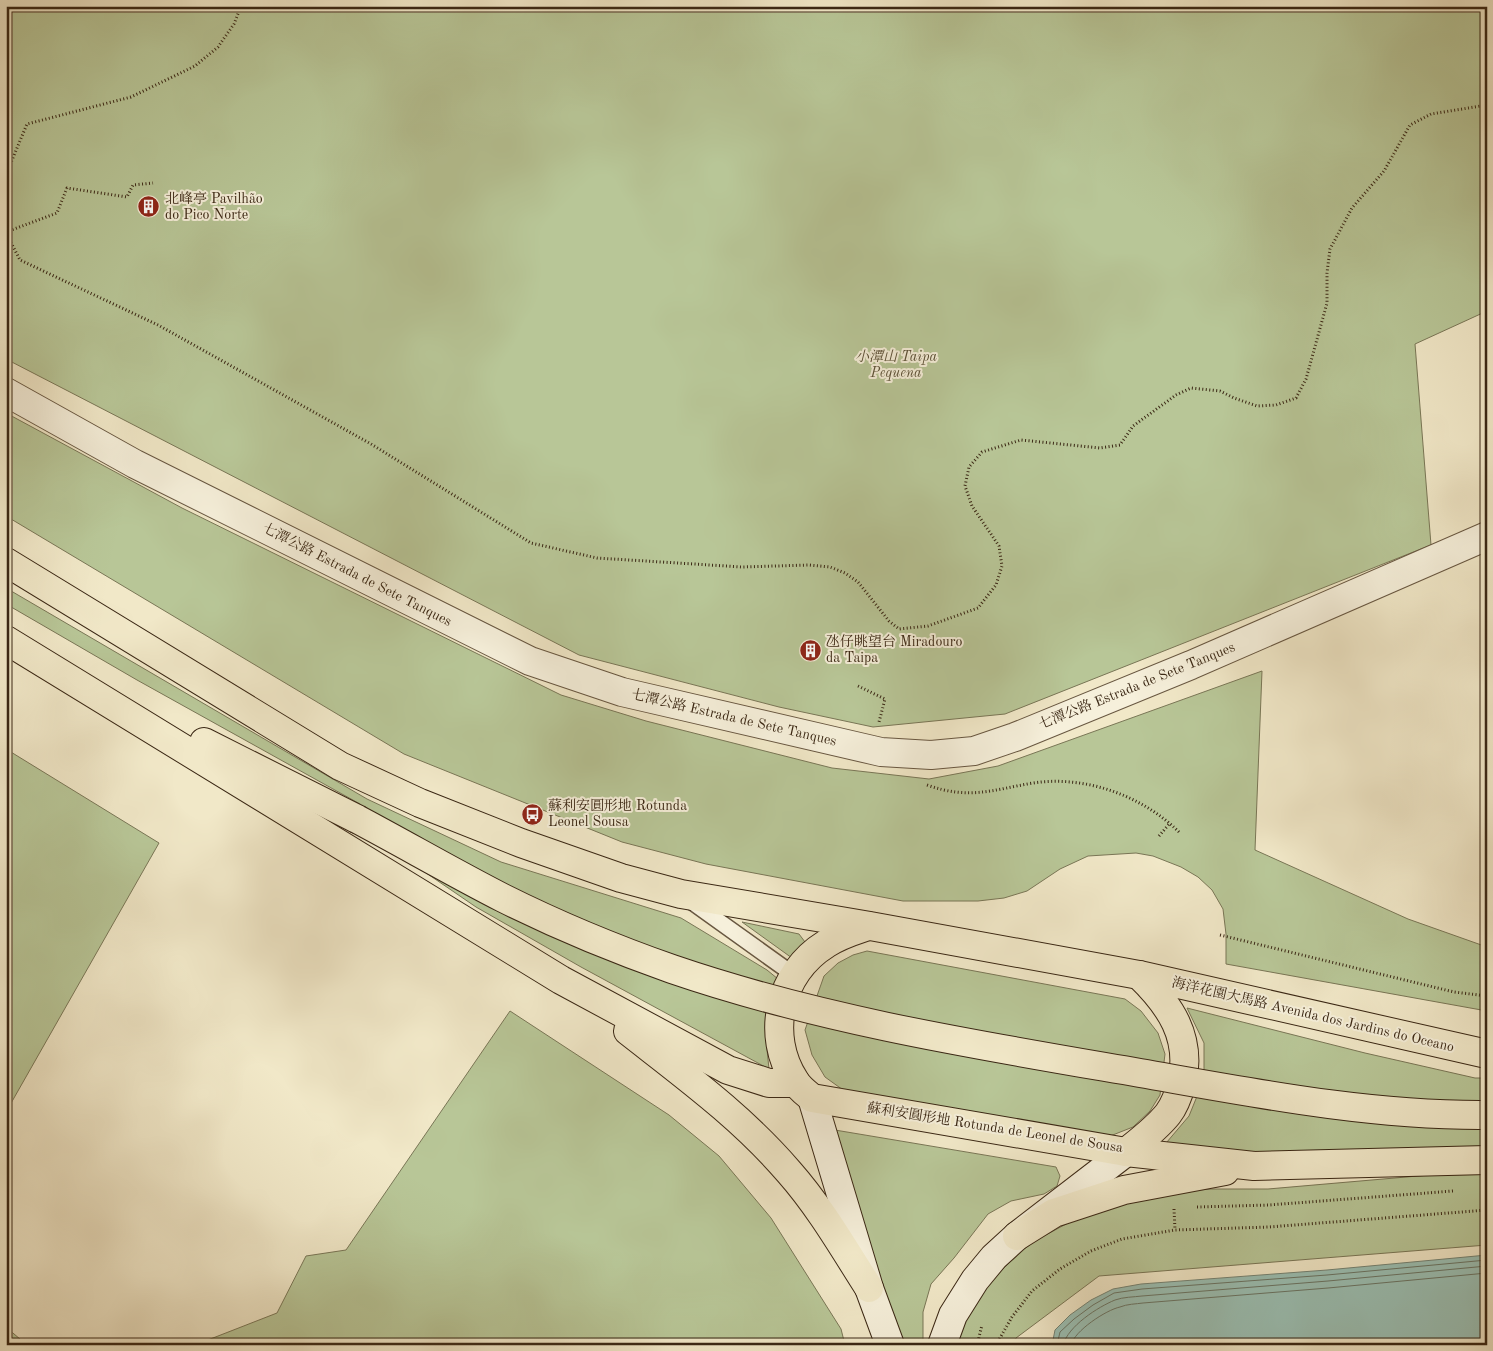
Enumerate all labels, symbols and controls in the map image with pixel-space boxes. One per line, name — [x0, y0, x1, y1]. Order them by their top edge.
place label: 北峰亭 Pavilhão do Pico Norte — [165, 191, 263, 222]
building icon: 北峰亭 Pavilhão do Pico Norte — [137, 195, 161, 219]
park label: 小潭山 Taipa Pequena — [855, 349, 937, 381]
street label: 七潭公路 Estrada de Sete Tanques — [260, 520, 454, 629]
place label: 氹仔眺望台 Miradouro da Taipa — [826, 634, 963, 665]
building icon: 氹仔眺望台 Miradouro da Taipa — [798, 638, 822, 662]
street label: 七潭公路 Estrada de Sete Tanques — [1037, 639, 1237, 732]
street label: 七潭公路 Estrada de Sete Tanques — [630, 687, 838, 748]
place label: 蘇利安圓形地 Rotunda Leonel Sousa — [548, 798, 687, 829]
bus stop icon: 蘇利安圓形地 Rotunda Leonel Sousa — [520, 802, 544, 826]
street label: 海洋花園大馬路 Avenida dos Jardins do Oceano — [1170, 975, 1456, 1054]
street label: 蘇利安圓形地 Rotunda de Leonel de Sousa — [866, 1100, 1124, 1155]

